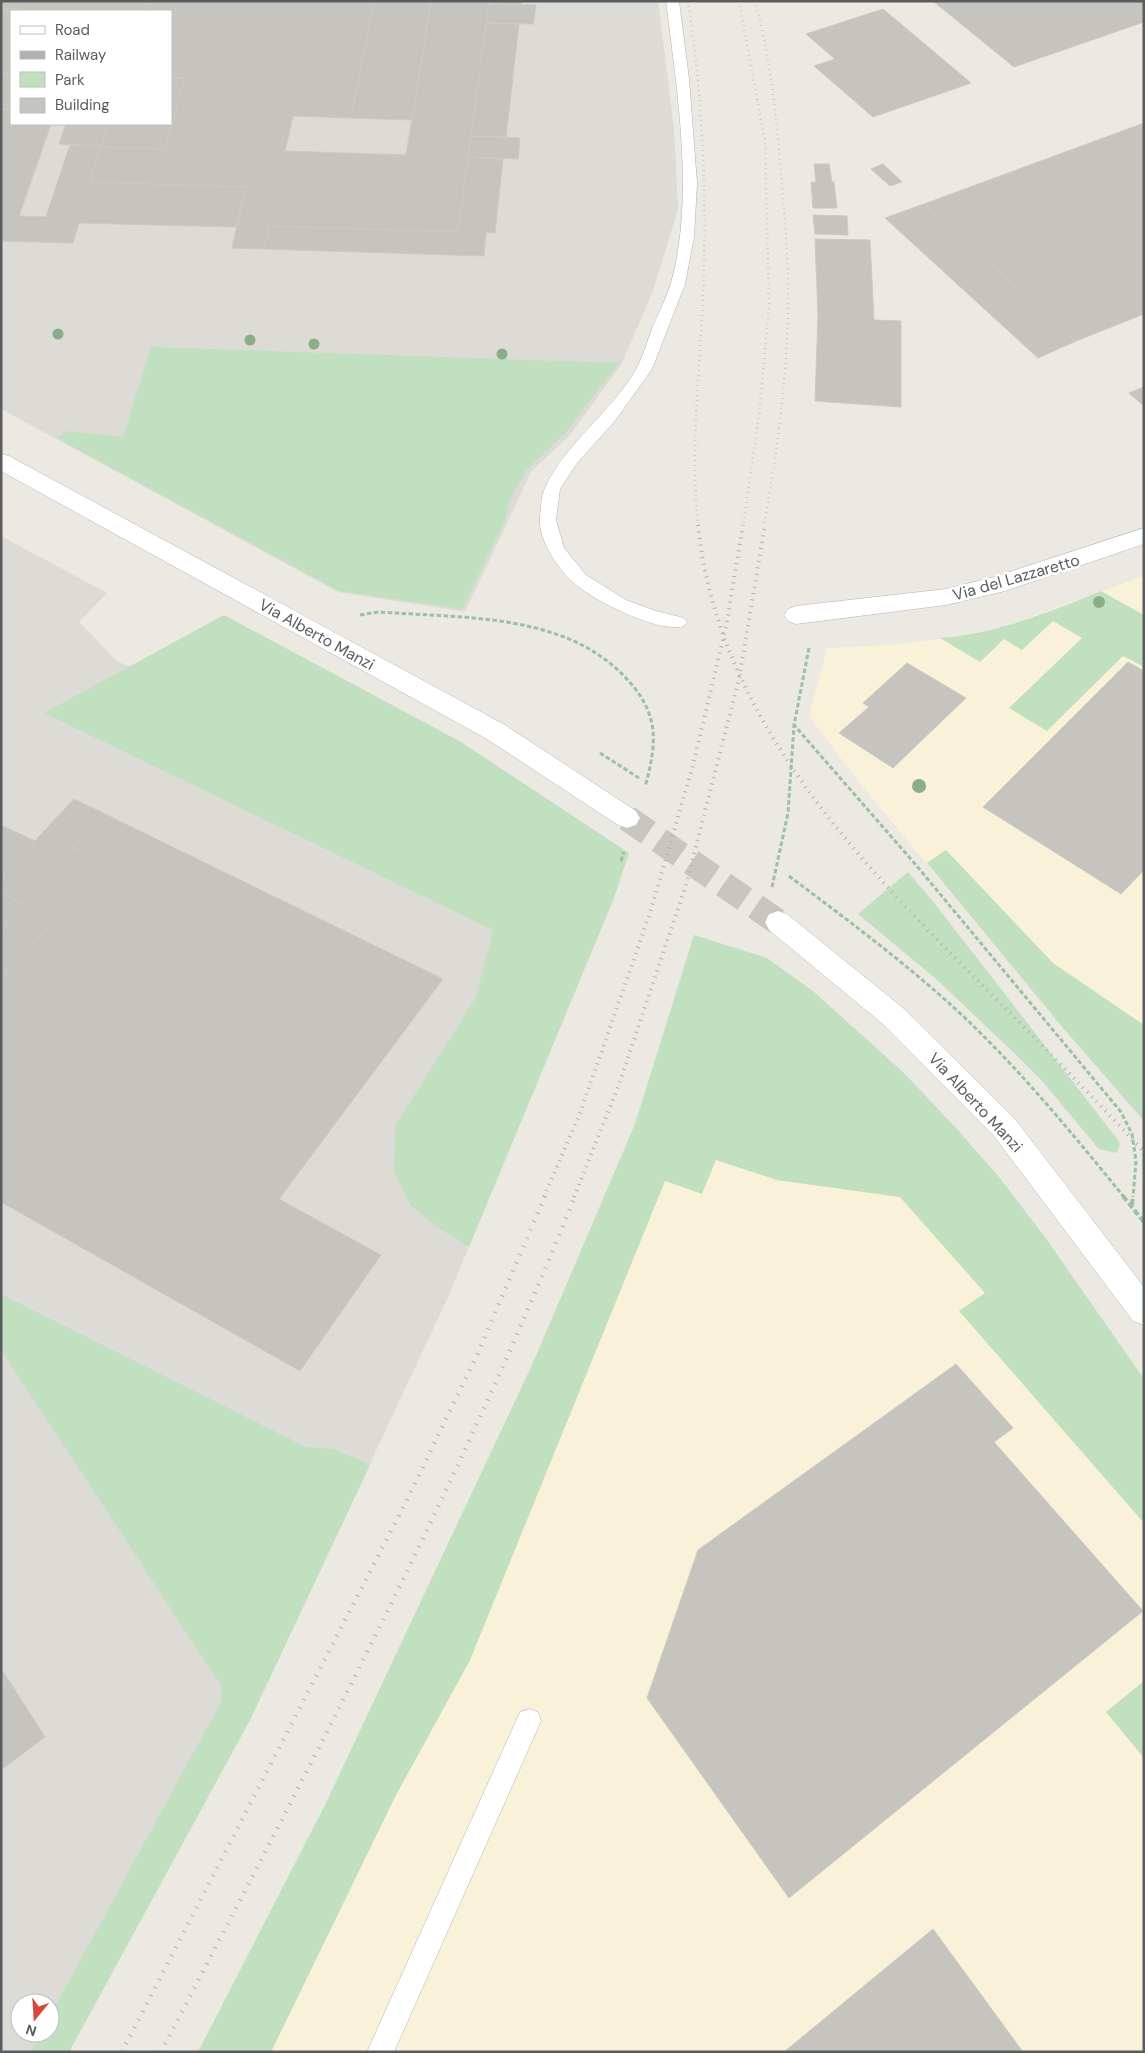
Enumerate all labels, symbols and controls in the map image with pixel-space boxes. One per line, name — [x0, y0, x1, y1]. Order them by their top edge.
legend — [10, 10, 172, 125]
text: Road — [55, 20, 90, 40]
text: Railway — [55, 45, 107, 65]
text: Park — [55, 70, 85, 90]
text: Building — [55, 95, 110, 115]
street label: Via del Lazzaretto — [950, 549, 1082, 606]
street label: Via Alberto Manzi — [255, 594, 378, 675]
street label: Via Alberto Manzi — [924, 1048, 1027, 1157]
north arrow — [10, 1993, 60, 2043]
text: N — [23, 2020, 39, 2041]

